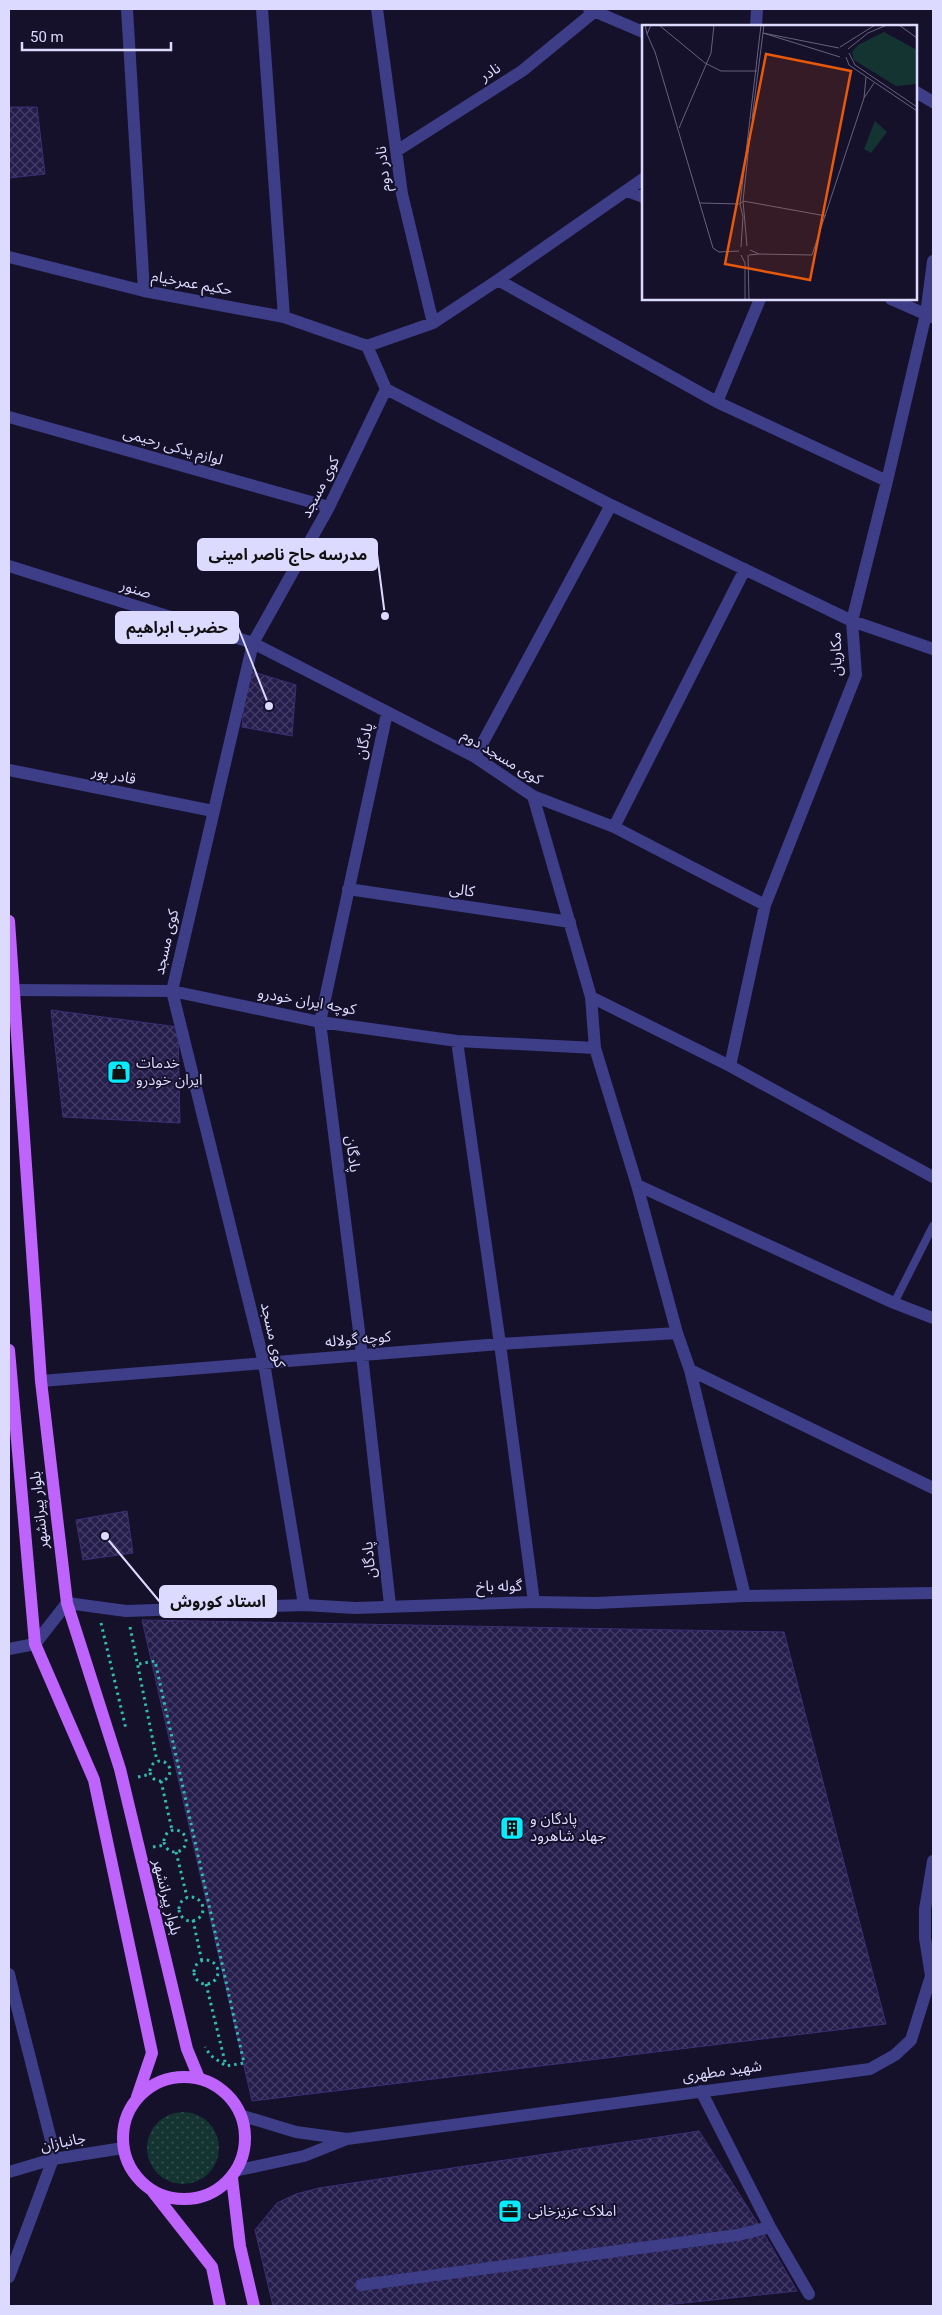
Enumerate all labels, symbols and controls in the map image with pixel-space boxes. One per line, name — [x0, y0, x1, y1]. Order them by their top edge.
scale bar — [22, 20, 171, 52]
inset map — [642, 25, 917, 300]
text: 50 m — [30, 28, 64, 46]
street label: نادر — [475, 59, 504, 86]
street label: نادر دوم — [372, 145, 396, 193]
street label: حکیم عمرخیام — [150, 267, 234, 301]
street label: لوازم یدکی رحیمی — [121, 423, 225, 471]
street label: کوی مسجد — [297, 453, 343, 521]
callout: مدرسه حاج ناصر امینی — [198, 539, 377, 570]
text: مدرسه حاج ناصر امینی — [209, 545, 367, 566]
street label: صنور — [117, 576, 154, 602]
callout: حضرب ابراهیم — [116, 612, 238, 643]
text: حضرب ابراهیم — [126, 618, 228, 640]
street label: مکاریان — [827, 632, 845, 676]
street label: پادگان — [351, 721, 378, 761]
street label: کوی مسجد دوم — [457, 726, 546, 790]
street label: قادر پور — [89, 762, 138, 789]
street label: کالی — [448, 879, 477, 901]
street label: کوی مسجد — [150, 907, 182, 976]
street label: کوچه ایران خودرو — [256, 983, 358, 1020]
place label: خدمات ایران خودرو — [136, 1054, 202, 1089]
shop icon: خدمات ایران خودرو — [106, 1059, 132, 1085]
street label: پادگان — [341, 1135, 364, 1174]
street label: کوی مسجد — [257, 1301, 289, 1370]
street label: کوچه گولاله — [324, 1327, 393, 1352]
street label: بلوار پیرانشهر — [26, 1470, 53, 1551]
street label: پادگان — [358, 1541, 381, 1579]
street label: گوله باخ — [476, 1577, 523, 1598]
callout: استاد کوروش — [160, 1586, 276, 1617]
text: استاد کوروش — [170, 1592, 266, 1611]
place label: پادگان و جهاد شاهرود — [530, 1810, 606, 1845]
building icon: پادگان و جهاد شاهرود — [499, 1815, 525, 1841]
street label: بلوار پیرانشهر — [148, 1856, 185, 1937]
street label: شهید مطهری — [681, 2056, 763, 2085]
street label: جانبازان — [39, 2129, 87, 2155]
office icon: املاک عزیزخانی — [497, 2198, 523, 2224]
place label: املاک عزیزخانی — [528, 2202, 616, 2220]

